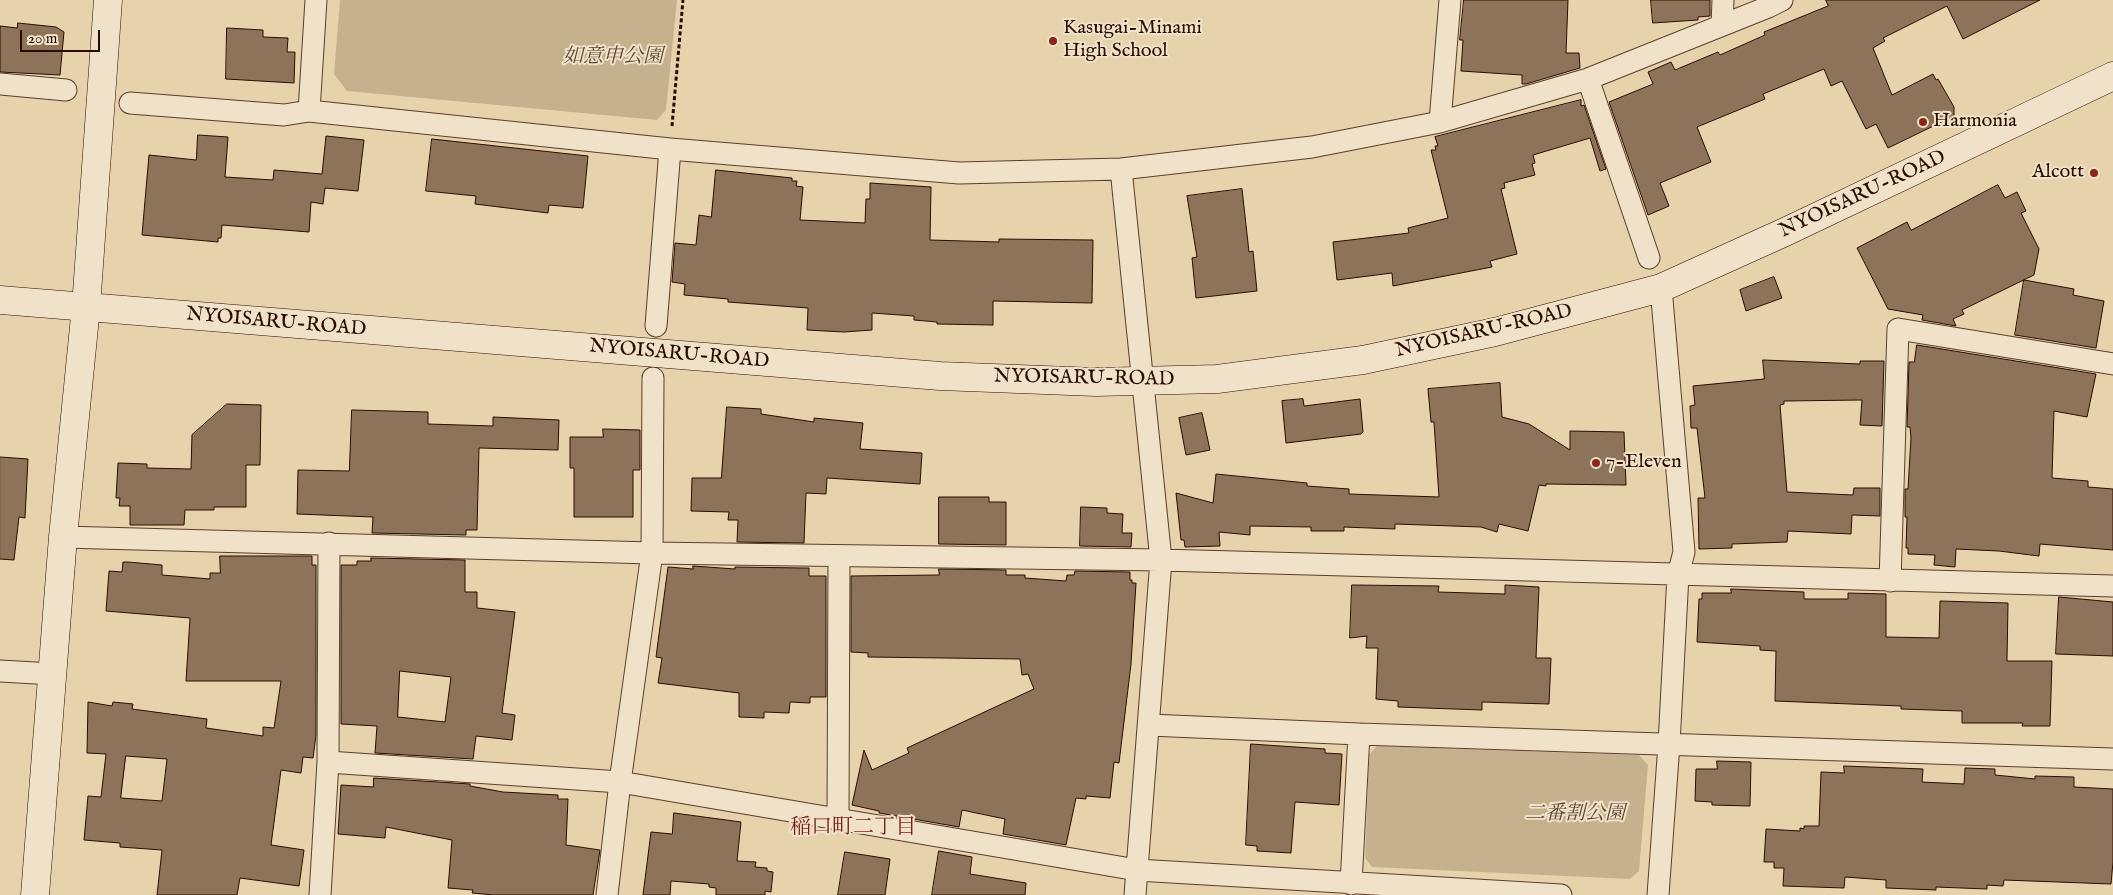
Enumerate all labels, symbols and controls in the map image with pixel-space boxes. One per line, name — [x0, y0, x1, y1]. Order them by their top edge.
place label: Kasugai-Minami High School — [1063, 17, 1202, 64]
scale bar — [22, 20, 102, 52]
text: 20 m — [28, 29, 57, 48]
marker: Kasugai-Minami High School — [1047, 35, 1059, 47]
park label: 如意申公園 — [563, 46, 663, 70]
place label: Harmonia — [1933, 110, 2017, 134]
marker: Harmonia — [1917, 116, 1929, 128]
street label: NYOISARU-ROAD — [1776, 146, 1950, 244]
place label: Alcott — [2032, 161, 2084, 185]
marker: Alcott — [2088, 167, 2100, 179]
street label: NYOISARU-ROAD — [1393, 300, 1575, 364]
street label: NYOISARU-ROAD — [185, 303, 367, 343]
street label: NYOISARU-ROAD — [588, 335, 770, 375]
street label: NYOISARU-ROAD — [993, 365, 1175, 393]
place label: 7-Eleven — [1606, 451, 1682, 475]
marker: 7-Eleven — [1590, 457, 1602, 469]
park label: 二番割公園 — [1525, 803, 1625, 827]
district label: 稲口町二丁目 — [790, 816, 916, 842]

